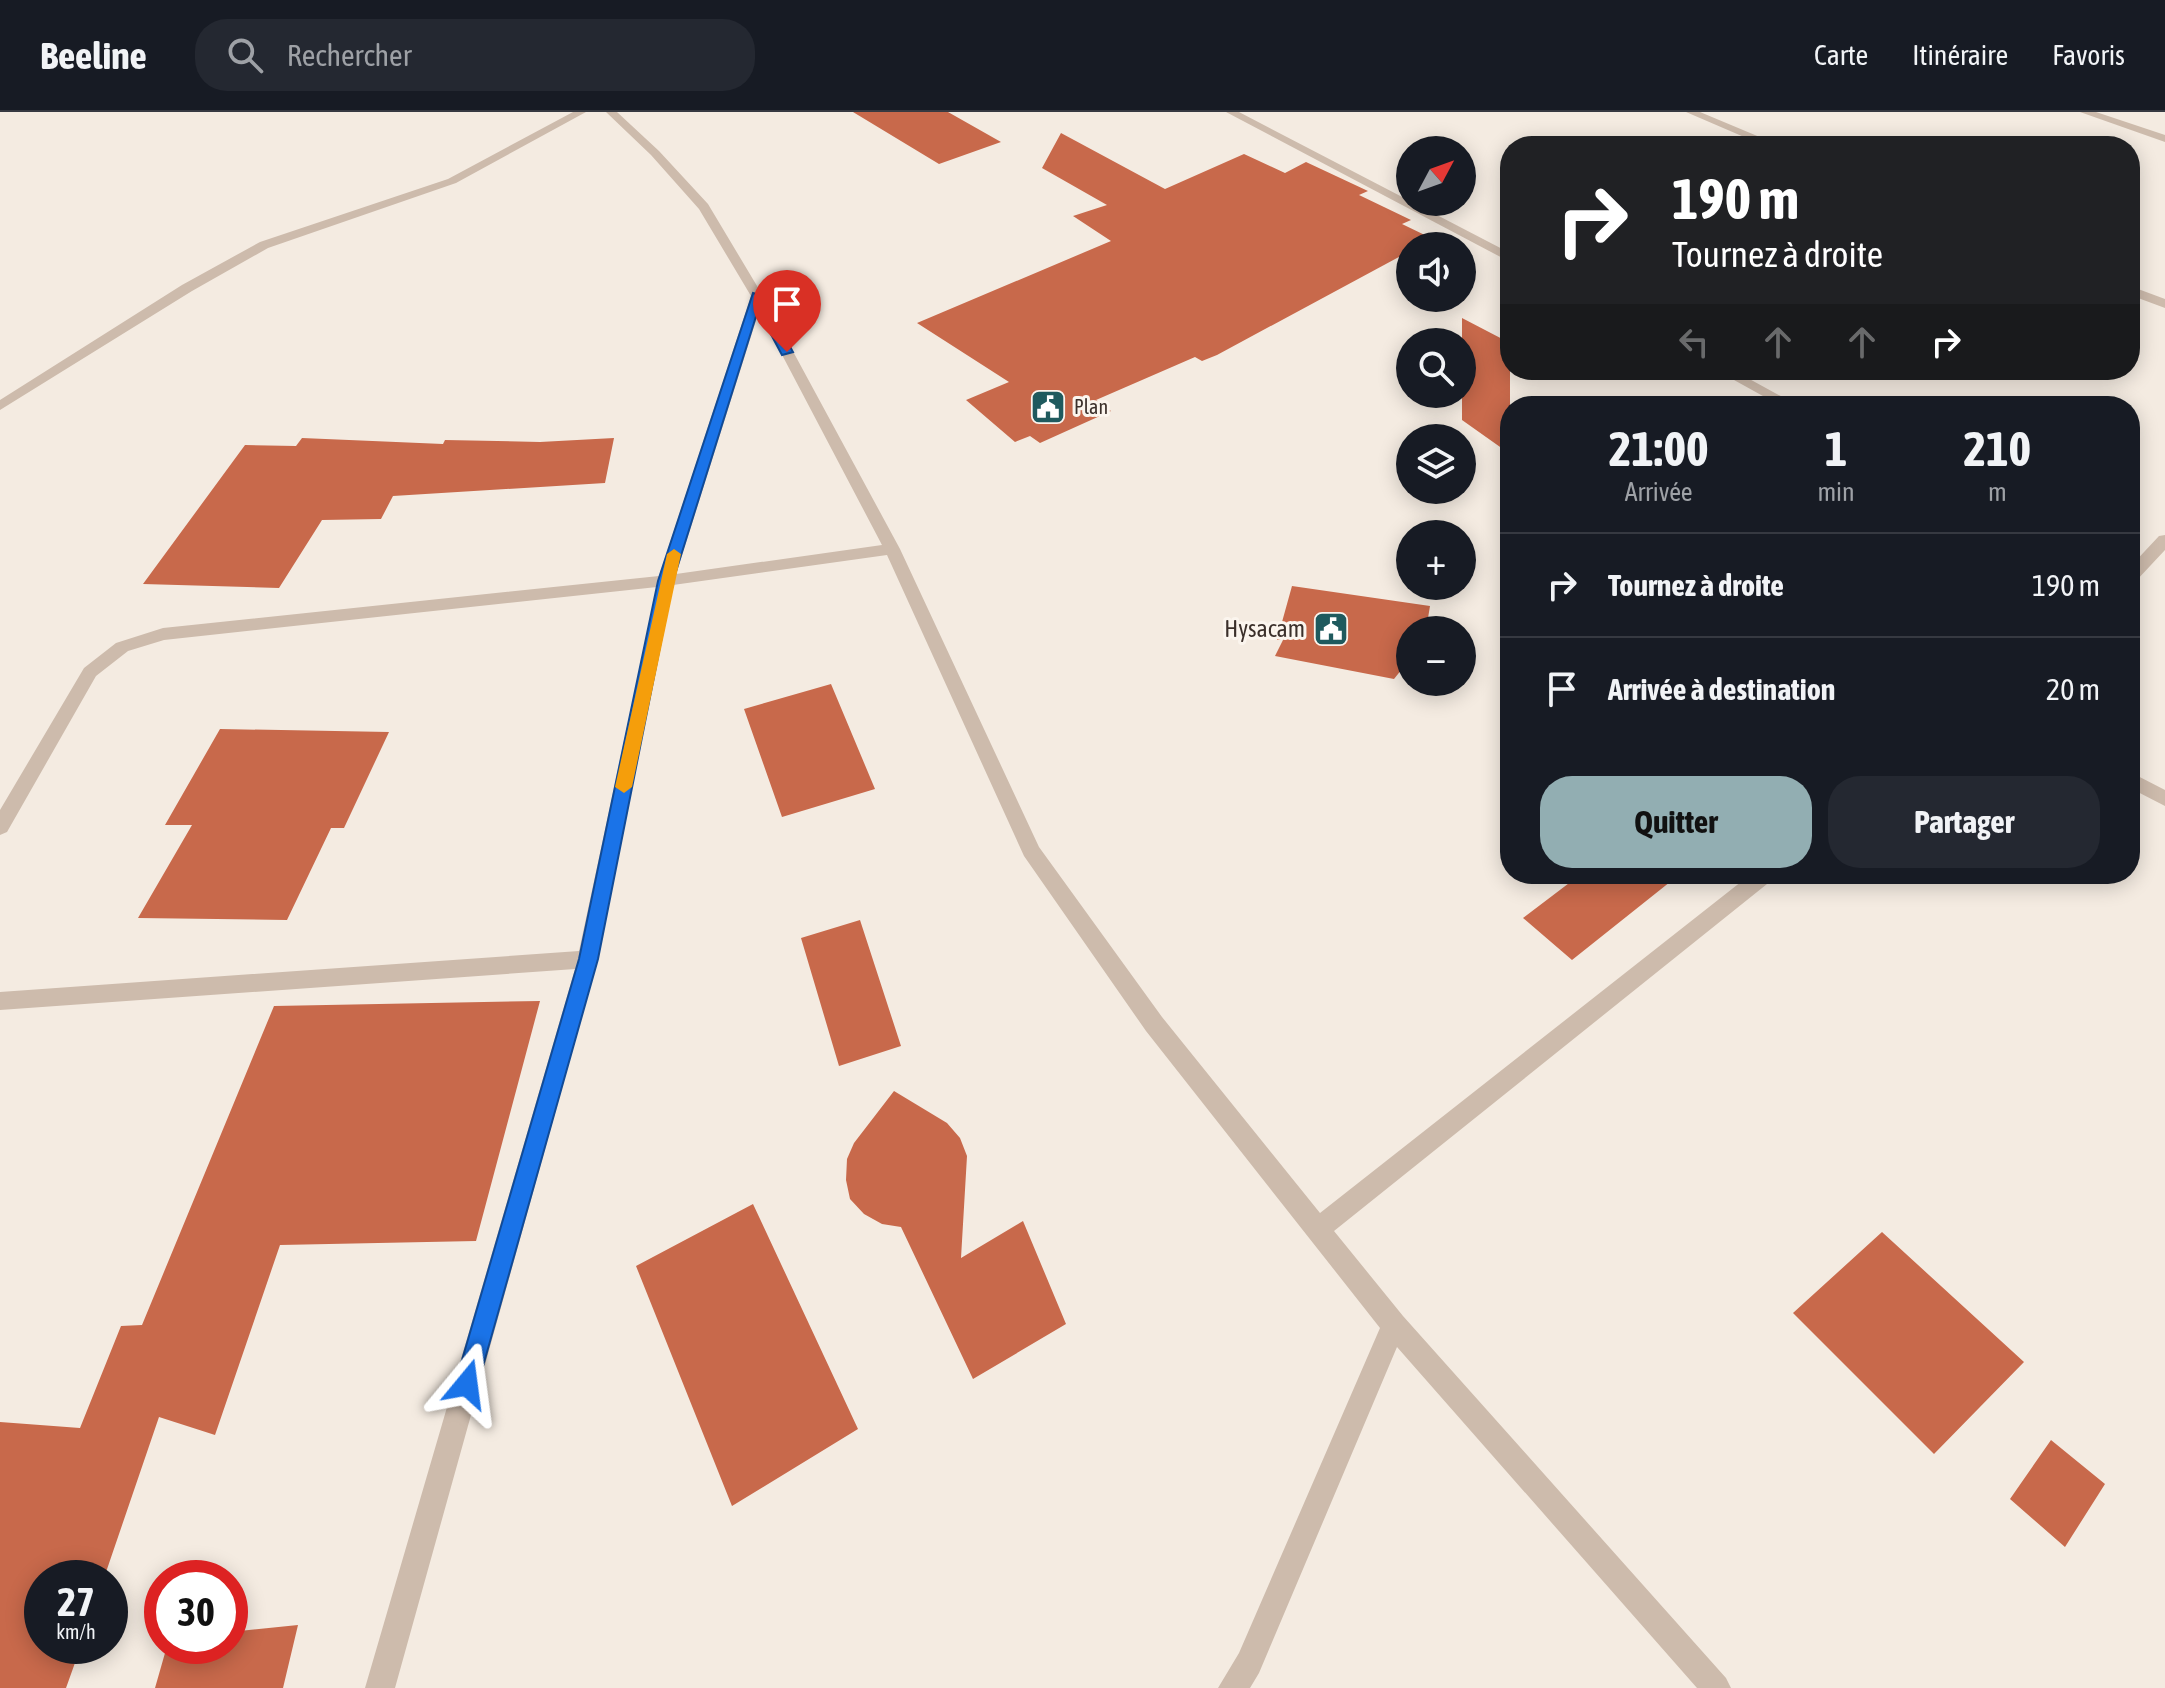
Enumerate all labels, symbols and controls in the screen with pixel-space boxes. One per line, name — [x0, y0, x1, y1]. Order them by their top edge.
search box — [195, 19, 755, 91]
icon: search — [223, 33, 267, 77]
text: Beeline — [40, 34, 147, 77]
text: Rechercher — [287, 38, 412, 72]
text: Carte — [1814, 39, 1868, 71]
text: Itinéraire — [1912, 39, 2008, 71]
text: Favoris — [2052, 39, 2125, 71]
north arrow — [1396, 136, 1476, 216]
map controls — [1396, 136, 1476, 696]
text: 190 m — [1672, 167, 1799, 231]
icon: right — [1540, 168, 1644, 272]
button: sound — [1396, 232, 1476, 312]
text: Tournez à droite — [1672, 233, 1883, 275]
pin — [753, 270, 821, 352]
icon: arrive — [765, 282, 809, 326]
icon: left — [1672, 320, 1716, 364]
icon: ahead — [1756, 320, 1800, 364]
icon: ahead — [1840, 320, 1884, 364]
icon: right — [1924, 320, 1968, 364]
button: search — [1396, 328, 1476, 408]
public building icon: Plan — [1029, 388, 1067, 426]
place label: Plan — [1074, 395, 1108, 418]
text: 21:00 — [1609, 421, 1709, 476]
text: 1 — [1825, 421, 1847, 476]
text: 210 — [1964, 421, 2031, 476]
button: layers — [1396, 424, 1476, 504]
text: Arrivée — [1625, 477, 1693, 507]
text: min — [1817, 477, 1855, 507]
text: m — [1988, 477, 2007, 507]
button: + — [1396, 520, 1476, 600]
icon: right — [1540, 563, 1584, 607]
text: Tournez à droite — [1608, 568, 1784, 602]
text: 190 m — [2032, 568, 2100, 602]
public building icon: Hysacam — [1312, 610, 1350, 648]
place label: Hysacam — [1224, 615, 1305, 642]
button: − — [1396, 616, 1476, 696]
icon: arrive — [1540, 667, 1584, 711]
text: Arrivée à destination — [1608, 672, 1835, 706]
text: 20 m — [2046, 672, 2100, 706]
button: Quitter — [1540, 776, 1812, 868]
button: Partager — [1828, 776, 2100, 868]
position arrow — [425, 1342, 509, 1426]
speed limit sign: 30 — [144, 1560, 248, 1664]
text: 27 — [57, 1579, 95, 1624]
text: km/h — [56, 1620, 96, 1643]

